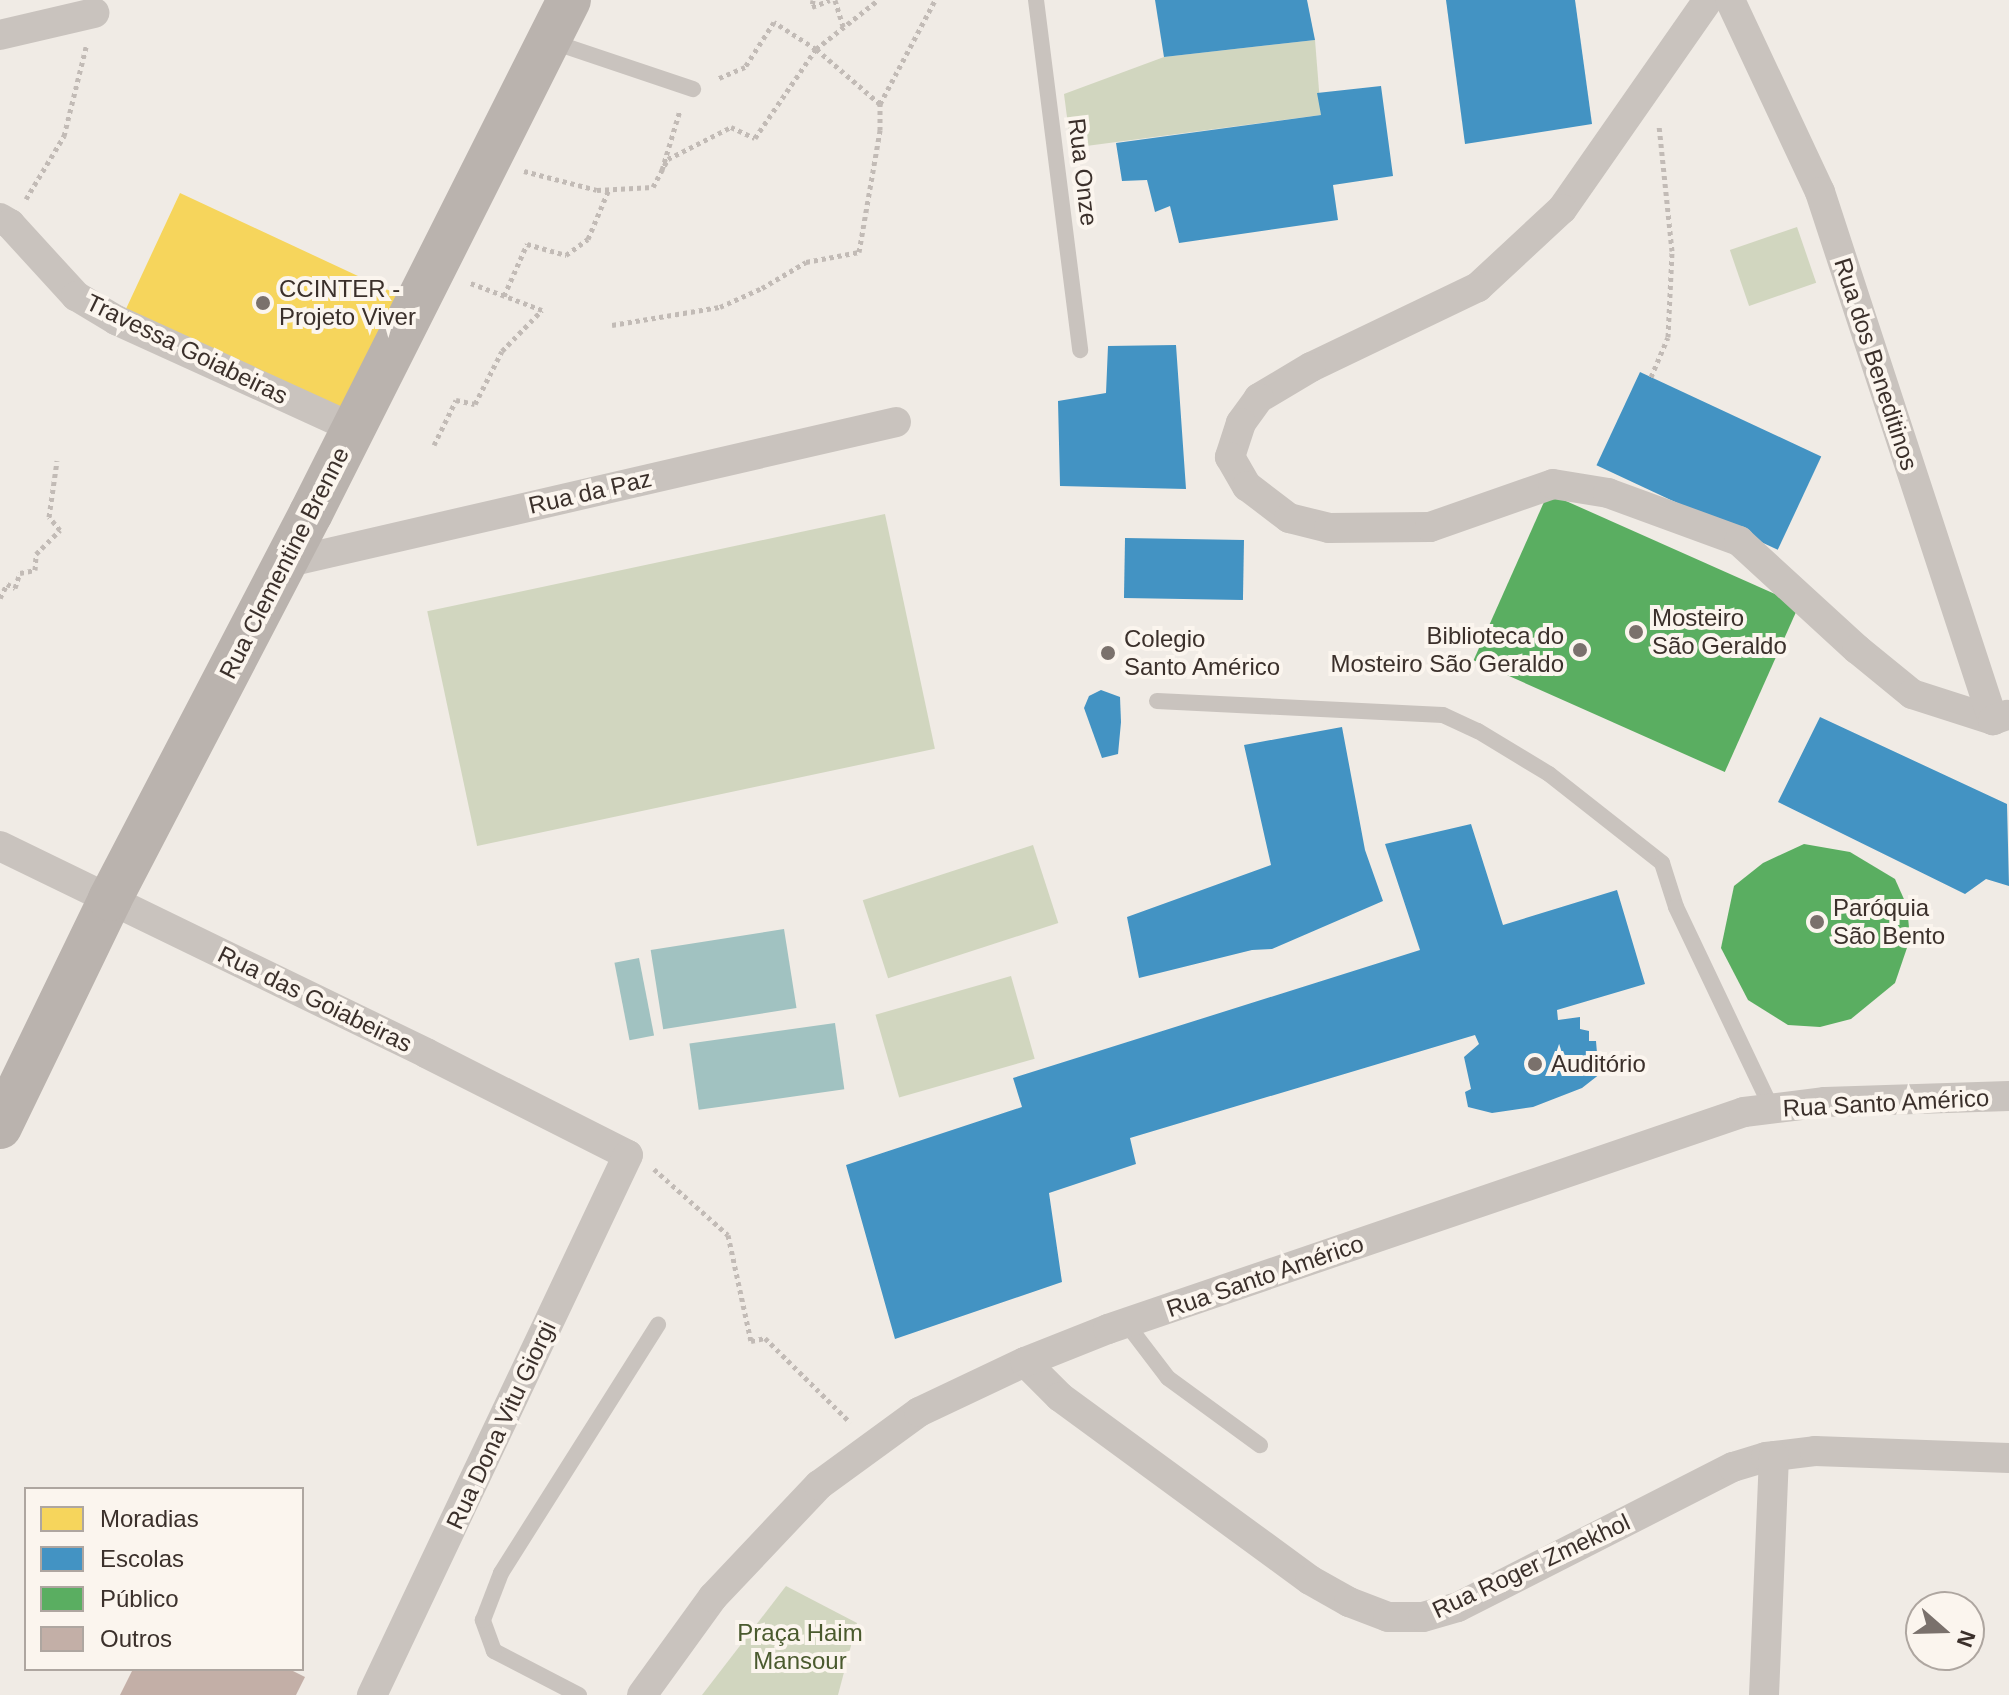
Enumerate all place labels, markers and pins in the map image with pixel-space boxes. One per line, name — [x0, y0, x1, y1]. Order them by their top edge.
place label: CCINTER - Projeto Viver — [279, 275, 416, 331]
marker: CCINTER - Projeto Viver — [254, 294, 272, 312]
place label: Mosteiro São Geraldo — [1652, 604, 1787, 660]
place label: Biblioteca do Mosteiro São Geraldo — [1331, 622, 1564, 678]
marker: Mosteiro São Geraldo — [1627, 623, 1645, 641]
place label: Colegio Santo Américo — [1124, 625, 1281, 681]
marker: Biblioteca do Mosteiro São Geraldo — [1571, 641, 1589, 659]
marker: Colegio Santo Américo — [1099, 644, 1117, 662]
place label: Paróquia São Bento — [1833, 894, 1945, 950]
marker: Paróquia São Bento — [1808, 913, 1826, 931]
place label: Auditório — [1551, 1050, 1646, 1078]
marker: Auditório — [1526, 1055, 1544, 1073]

